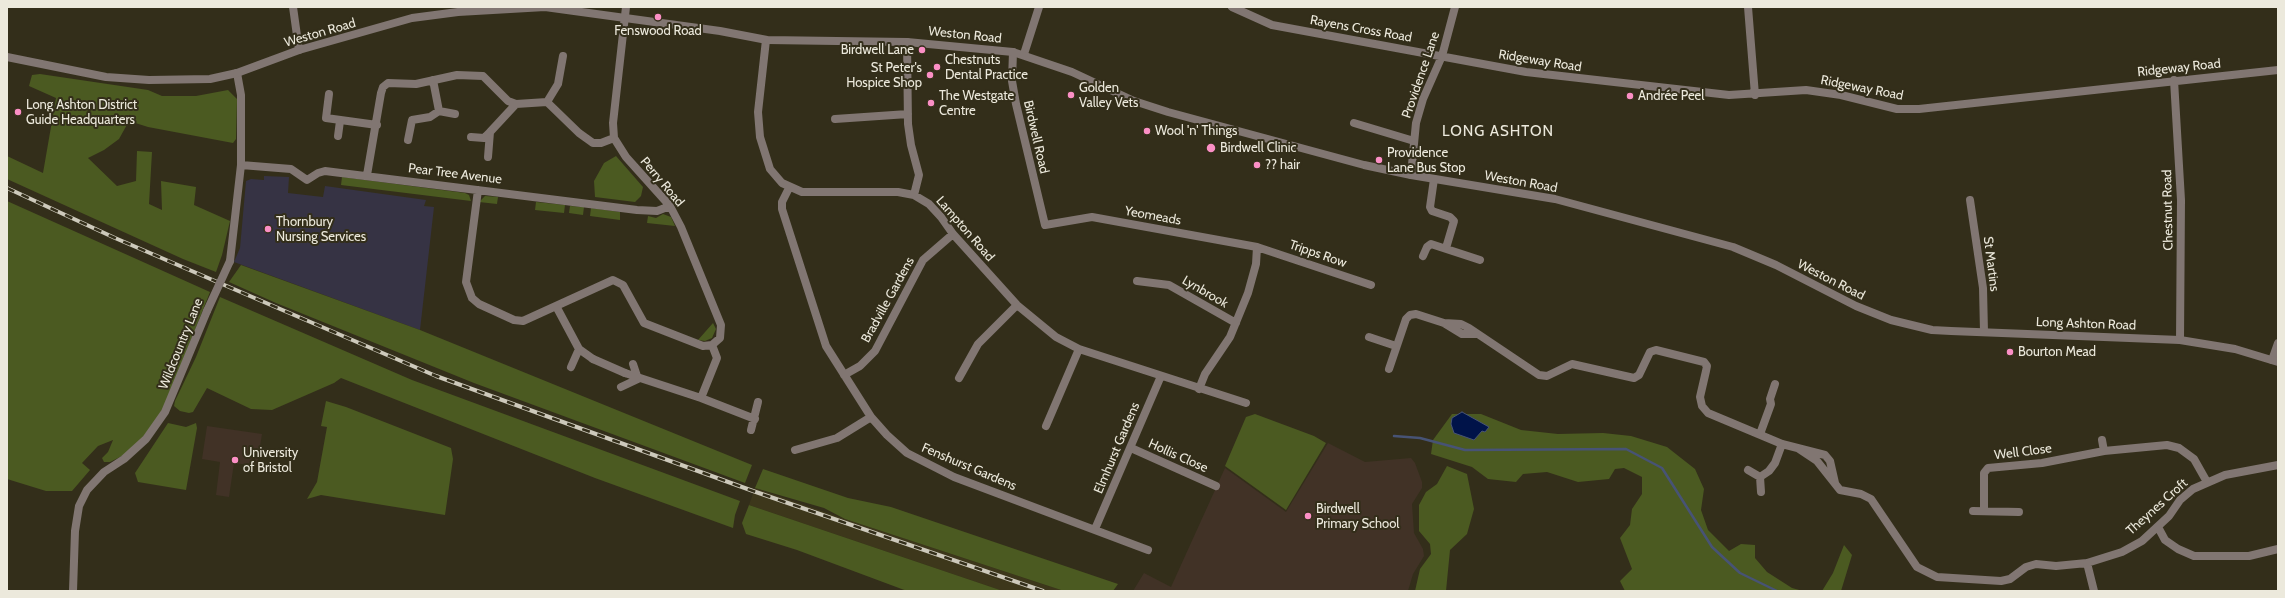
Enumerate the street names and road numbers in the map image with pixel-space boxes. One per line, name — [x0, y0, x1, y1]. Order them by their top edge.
street label: Rayens Cross Road — [1309, 12, 1413, 46]
street label: Weston Road — [282, 15, 358, 51]
street label: Weston Road — [928, 23, 1002, 47]
street label: Providence Lane — [1399, 30, 1443, 120]
street label: Ridgeway Road — [1497, 47, 1583, 75]
street label: Ridgeway Road — [2136, 56, 2222, 80]
street label: Ridgeway Road — [1819, 72, 1905, 104]
street label: Birdwell Road — [1020, 99, 1052, 175]
street label: Perry Road — [637, 154, 687, 210]
street label: Pear Tree Avenue — [407, 161, 503, 187]
street label: Weston Road — [1483, 168, 1559, 196]
street label: Chestnut Road — [2159, 169, 2177, 251]
street label: Lampton Road — [932, 193, 998, 265]
street label: Yeomeads — [1124, 203, 1182, 229]
street label: St Martins — [1980, 236, 2002, 292]
street label: Tripps Row — [1287, 237, 1349, 271]
street label: Bradville Gardens — [858, 255, 918, 345]
street label: Weston Road — [1795, 256, 1867, 304]
street label: Lynbrook — [1179, 273, 1231, 311]
street label: Wildcountry Lane — [156, 296, 206, 392]
street label: Long Ashton Road — [2036, 314, 2136, 334]
street label: Elmhurst Gardens — [1091, 400, 1143, 496]
street label: Hollis Close — [1146, 436, 1210, 476]
street label: Fenshurst Gardens — [919, 440, 1019, 494]
street label: Well Close — [1993, 441, 2053, 463]
street label: Theynes Croft — [2123, 475, 2191, 539]

